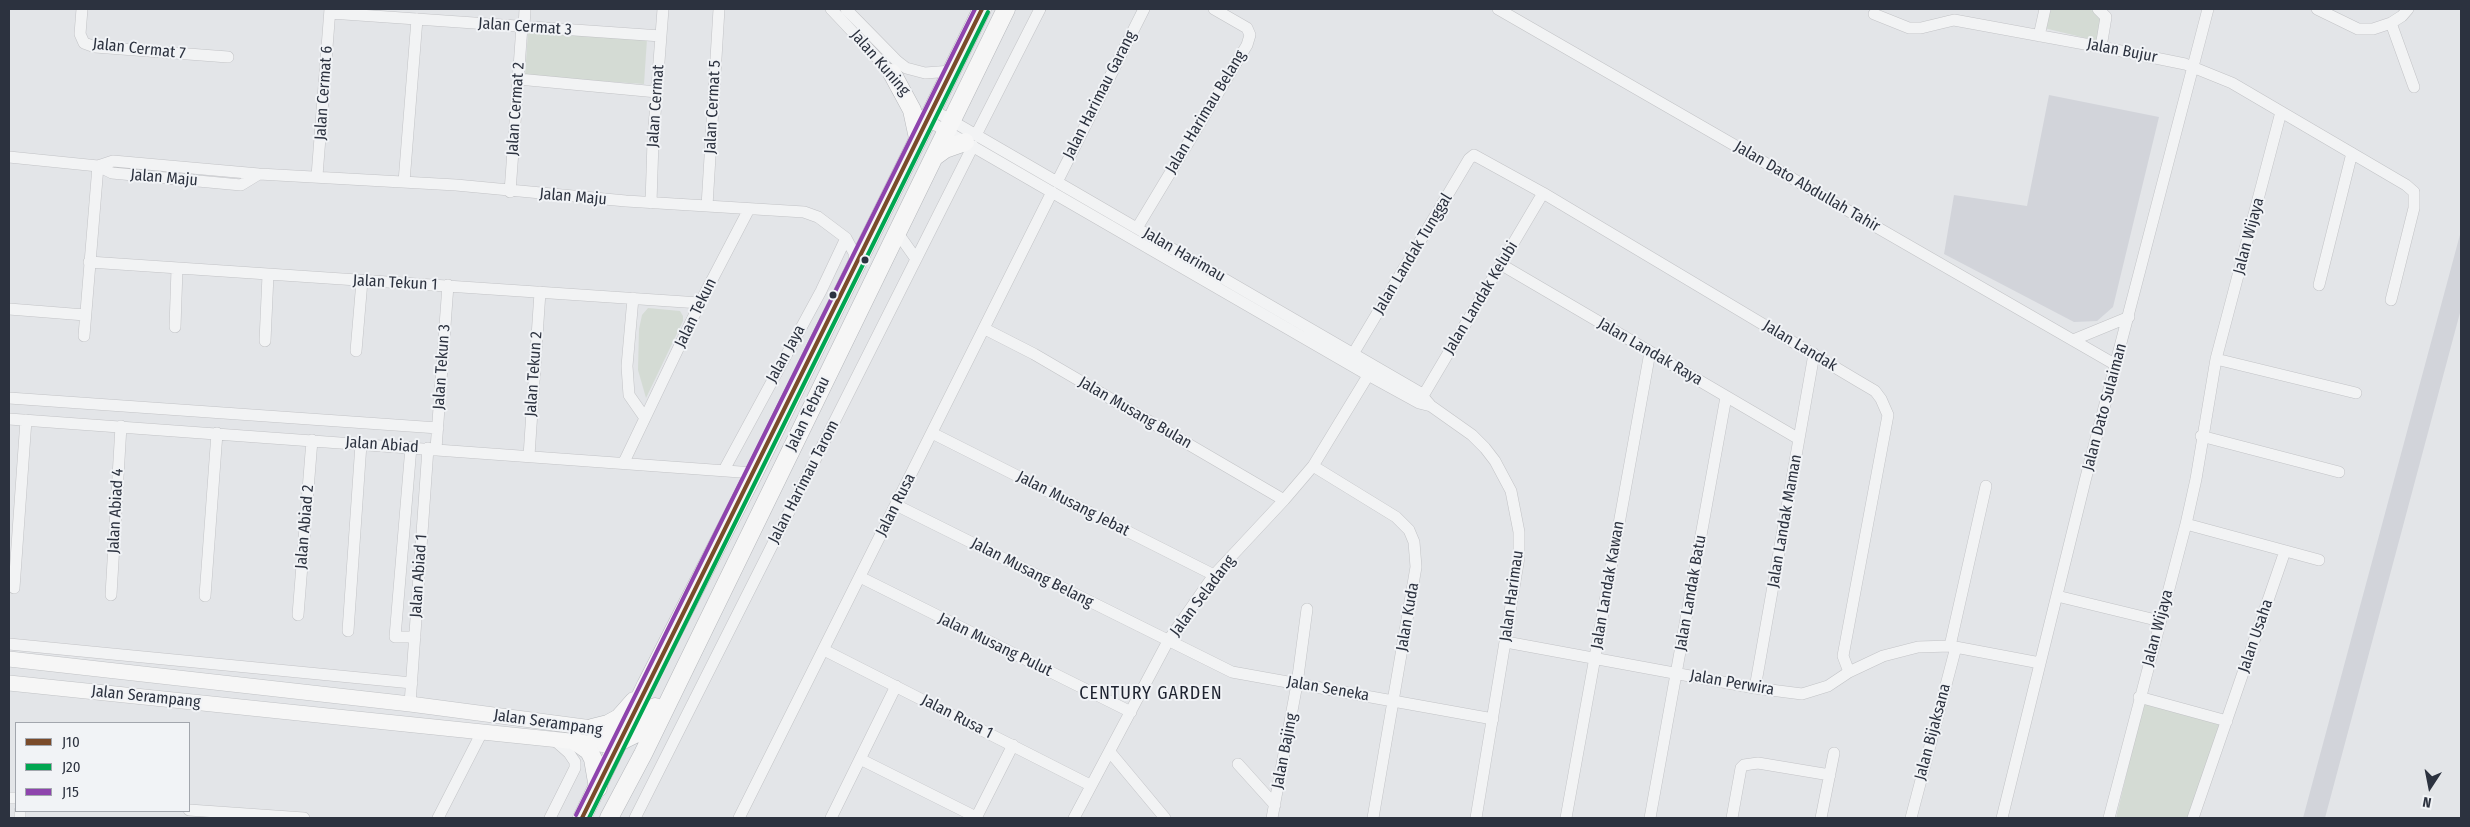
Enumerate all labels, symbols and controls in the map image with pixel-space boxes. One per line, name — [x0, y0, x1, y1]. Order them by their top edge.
street label: Jalan Cermat 3 — [478, 14, 572, 40]
street label: Jalan Kuning — [846, 26, 914, 100]
street label: Jalan Harimau Garang — [1059, 28, 1141, 162]
street label: Jalan Cermat 7 — [92, 35, 186, 63]
street label: Jalan Bujur — [2085, 35, 2159, 67]
street label: Jalan Cermat 6 — [311, 45, 337, 141]
street label: Jalan Harimau Belang — [1162, 47, 1250, 177]
street label: Jalan Cermat 5 — [701, 60, 725, 154]
street label: Jalan Cermat 2 — [503, 62, 529, 156]
street label: Jalan Cermat — [644, 64, 668, 148]
street label: Jalan Dato Abdullah Tahir — [1731, 137, 1883, 237]
street label: Jalan Maju — [129, 165, 199, 191]
street label: Jalan Maju — [538, 184, 608, 210]
street label: Jalan Landak Tunggal — [1369, 190, 1457, 318]
street label: Jalan Wijaya — [2230, 196, 2268, 276]
street label: Jalan Harimau — [1139, 224, 1229, 286]
street label: Jalan Landak Kelubi — [1440, 238, 1522, 358]
unlabelled marker — [860, 255, 870, 265]
street label: Jalan Tekun 1 — [352, 271, 438, 295]
street label: Jalan Tekun — [671, 275, 721, 351]
unlabelled marker — [828, 290, 838, 300]
street label: Jalan Landak Raya — [1594, 314, 1706, 390]
street label: Jalan Landak — [1759, 316, 1841, 376]
street label: Jalan Jaya — [762, 322, 810, 386]
street label: Jalan Tekun 3 — [429, 324, 455, 410]
street label: Jalan Tekun 2 — [521, 331, 547, 417]
street label: Jalan Dato Sulaiman — [2079, 341, 2131, 473]
street label: Jalan Musang Bulan — [1075, 373, 1195, 453]
street label: Jalan Tebrau — [782, 374, 834, 454]
street label: Jalan Harimau Tarom — [765, 417, 843, 547]
street label: Jalan Abiad — [345, 433, 419, 457]
street label: Jalan Landak Maman — [1764, 453, 1806, 589]
street label: Jalan Musang Jebat — [1013, 467, 1133, 541]
street label: Jalan Abiad 4 — [104, 468, 128, 554]
street label: Jalan Rusa — [872, 470, 920, 540]
street label: Jalan Abiad 2 — [292, 484, 318, 570]
street label: Jalan Landak Kawan — [1587, 519, 1629, 651]
street label: Jalan Abiad 1 — [407, 534, 431, 618]
street label: Jalan Musang Belang — [968, 534, 1096, 612]
street label: Jalan Landak Batu — [1671, 534, 1711, 652]
street label: Jalan Harimau — [1496, 549, 1528, 643]
street label: Jalan Seladang — [1166, 552, 1240, 640]
street label: Jalan Kuda — [1393, 581, 1423, 653]
street label: Jalan Wijaya — [2139, 588, 2177, 668]
street label: Jalan Usaha — [2234, 597, 2278, 675]
street label: Jalan Musang Pulut — [935, 609, 1055, 681]
street label: Jalan Perwira — [1688, 666, 1776, 700]
street label: Jalan Seneka — [1285, 672, 1371, 706]
street label: Jalan Serampang — [91, 682, 201, 712]
street label: Jalan Bijaksana — [1911, 682, 1955, 782]
district label: CENTURY GARDEN — [1078, 683, 1224, 705]
street label: Jalan Rusa 1 — [918, 691, 996, 743]
street label: Jalan Serampang — [492, 706, 604, 740]
street label: Jalan Bajing — [1268, 712, 1302, 790]
legend — [15, 722, 190, 812]
text: J10 — [62, 733, 80, 751]
text: J20 — [62, 758, 81, 776]
north arrow — [2405, 762, 2455, 812]
text: J15 — [62, 783, 79, 801]
text: N — [2421, 793, 2433, 811]

